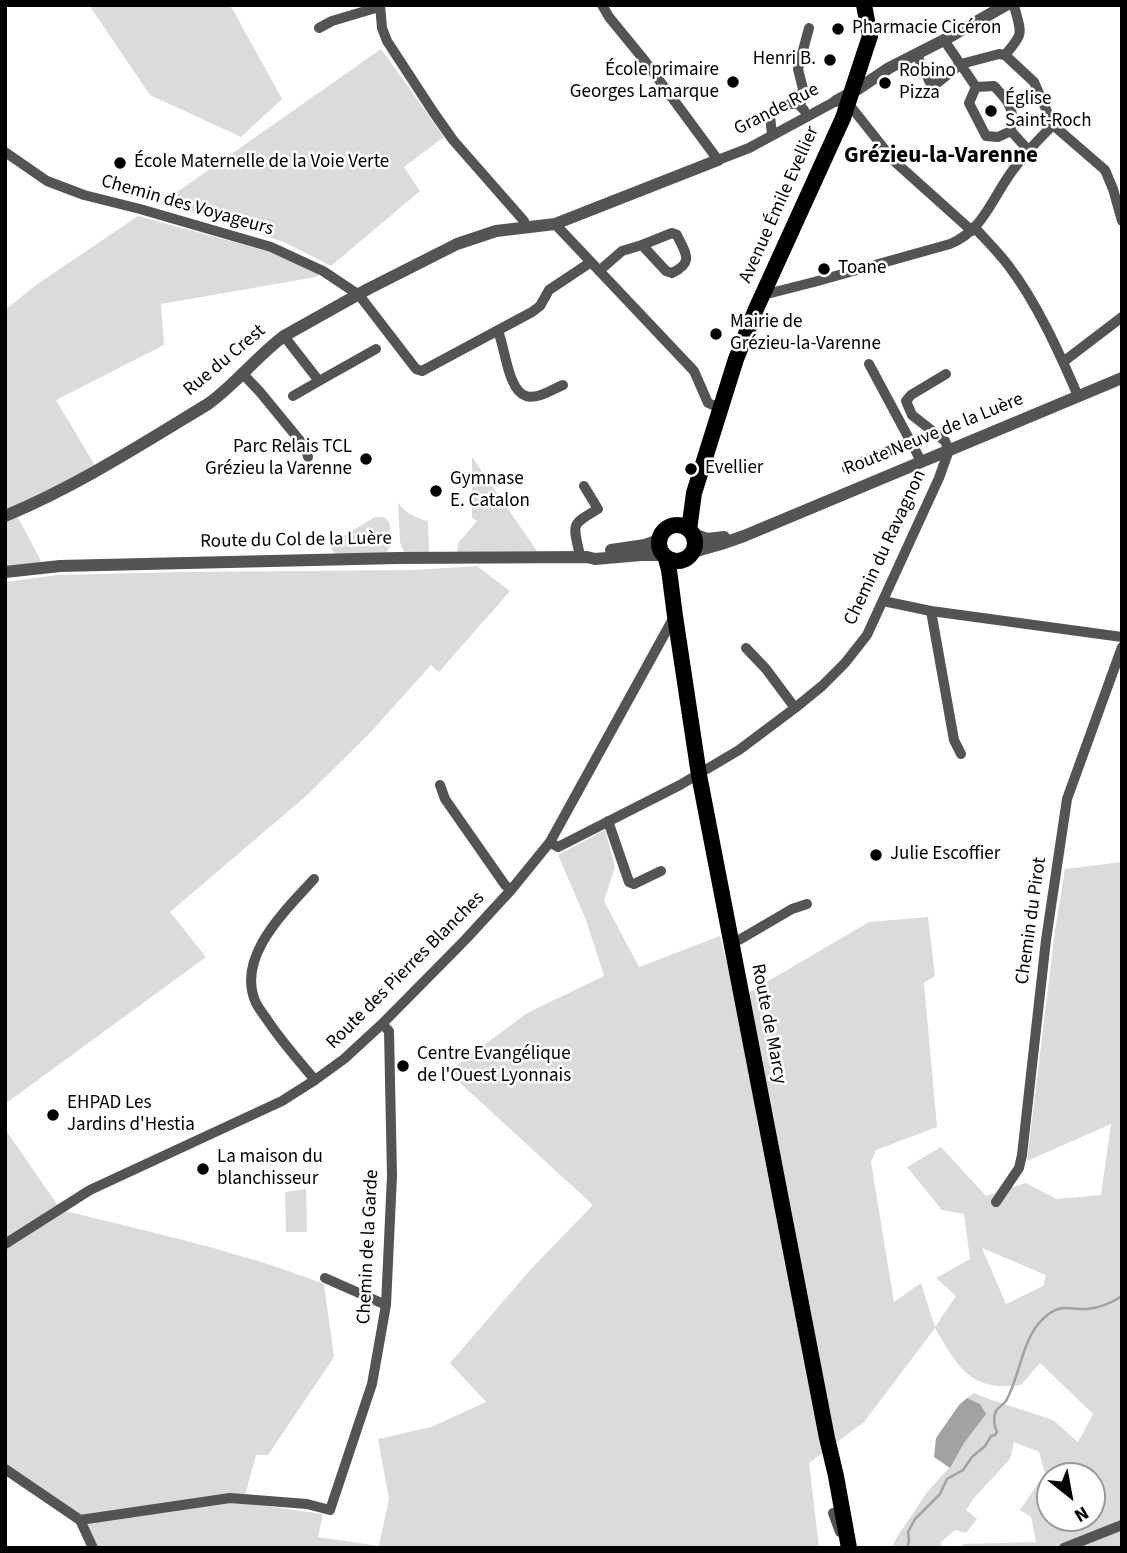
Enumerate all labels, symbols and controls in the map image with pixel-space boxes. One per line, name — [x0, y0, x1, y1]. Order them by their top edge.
place label: Pharmacie Cicéron — [852, 18, 1001, 40]
marker: Pharmacie Cicéron — [830, 21, 846, 37]
place label: Henri B. — [753, 49, 816, 71]
marker: Henri B. — [822, 52, 838, 68]
place label: École primaire Georges Lamarque — [570, 60, 719, 104]
place label: Robino Pizza — [899, 61, 956, 105]
marker: École primaire Georges Lamarque — [725, 74, 741, 90]
marker: Robino Pizza — [877, 75, 893, 91]
street label: Grande Rue — [731, 79, 823, 141]
place label: Église Saint-Roch — [1005, 89, 1092, 133]
marker: Église Saint-Roch — [983, 103, 999, 119]
street label: Avenue Émile Evellier — [735, 123, 825, 287]
district label: Grézieu-la-Varenne — [844, 143, 1038, 171]
place label: École Maternelle de la Voie Verte — [134, 152, 389, 174]
marker: École Maternelle de la Voie Verte — [112, 155, 128, 171]
street label: Chemin des Voyageurs — [98, 170, 276, 242]
place label: Toane — [838, 258, 886, 280]
marker: Toane — [816, 261, 832, 277]
place label: Mairie de Grézieu-la-Varenne — [730, 312, 881, 356]
street label: Rue du Crest — [179, 320, 271, 402]
marker: Mairie de Grézieu-la-Varenne — [708, 326, 724, 342]
street label: Route Neuve de la Luère — [841, 389, 1027, 481]
place label: Parc Relais TCL Grézieu la Varenne — [205, 437, 352, 481]
marker: Parc Relais TCL Grézieu la Varenne — [358, 451, 374, 467]
place label: Evellier — [705, 458, 763, 480]
marker: Evellier — [683, 461, 699, 477]
street label: Chemin du Ravagnon — [840, 467, 932, 629]
place label: Gymnase E. Catalon — [450, 469, 530, 513]
marker: Gymnase E. Catalon — [428, 483, 444, 499]
street label: Route du Col de la Luère — [200, 528, 392, 554]
place label: Julie Escoffier — [890, 844, 1000, 866]
marker: Julie Escoffier — [868, 847, 884, 863]
street label: Chemin du Pirot — [1012, 856, 1052, 986]
street label: Route des Pierres Blanches — [322, 887, 490, 1055]
street label: Route de Marcy — [745, 962, 791, 1086]
place label: Centre Evangélique de l'Ouest Lyonnais — [417, 1044, 571, 1088]
marker: Centre Evangélique de l'Ouest Lyonnais — [395, 1058, 411, 1074]
place label: EHPAD Les Jardins d'Hestia — [67, 1093, 195, 1137]
marker: EHPAD Les Jardins d'Hestia — [45, 1107, 61, 1123]
place label: La maison du blanchisseur — [217, 1147, 323, 1191]
marker: La maison du blanchisseur — [195, 1161, 211, 1177]
street label: Chemin de la Garde — [354, 1169, 384, 1325]
north arrow — [1036, 1462, 1106, 1532]
text: N — [1069, 1499, 1093, 1529]

